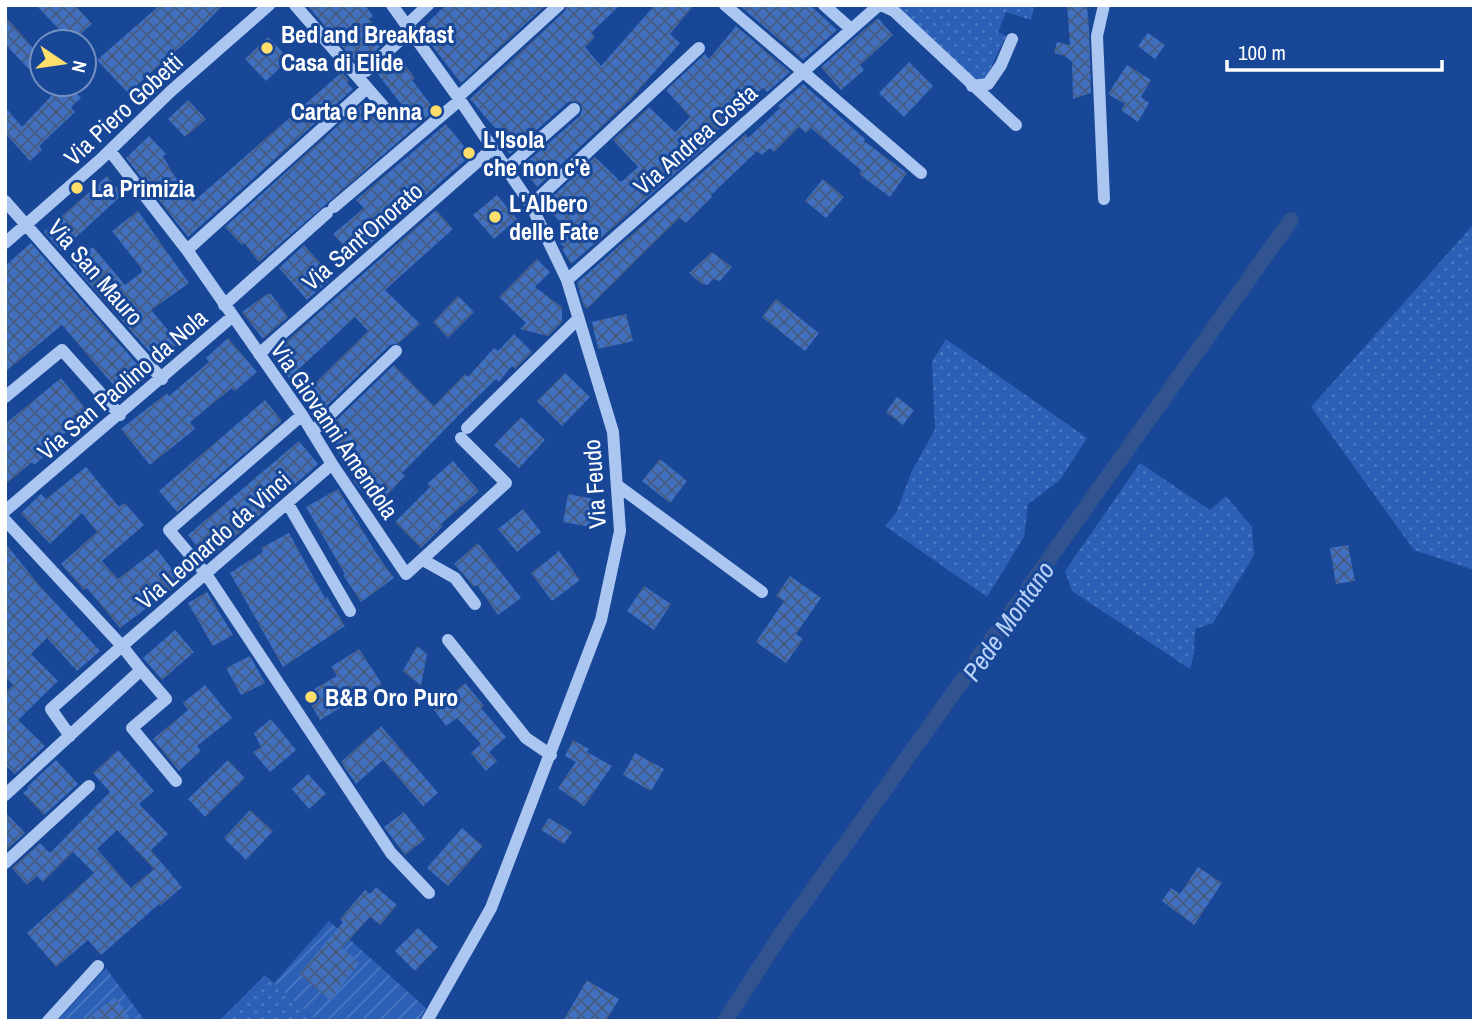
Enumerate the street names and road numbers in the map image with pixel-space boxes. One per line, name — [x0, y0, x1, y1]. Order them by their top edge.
street label: Via Piero Gobetti — [57, 46, 189, 172]
street label: Via Andrea Costa — [626, 76, 764, 202]
street label: Via Sant'Onorato — [295, 175, 429, 297]
street label: Via San Mauro — [41, 212, 151, 332]
street label: Via San Paolino da Nola — [30, 301, 214, 467]
street label: Via Giovanni Amendola — [264, 335, 406, 525]
street label: Via Feudo — [575, 438, 613, 530]
street label: Via Leonardo da Vinci — [129, 464, 297, 616]

